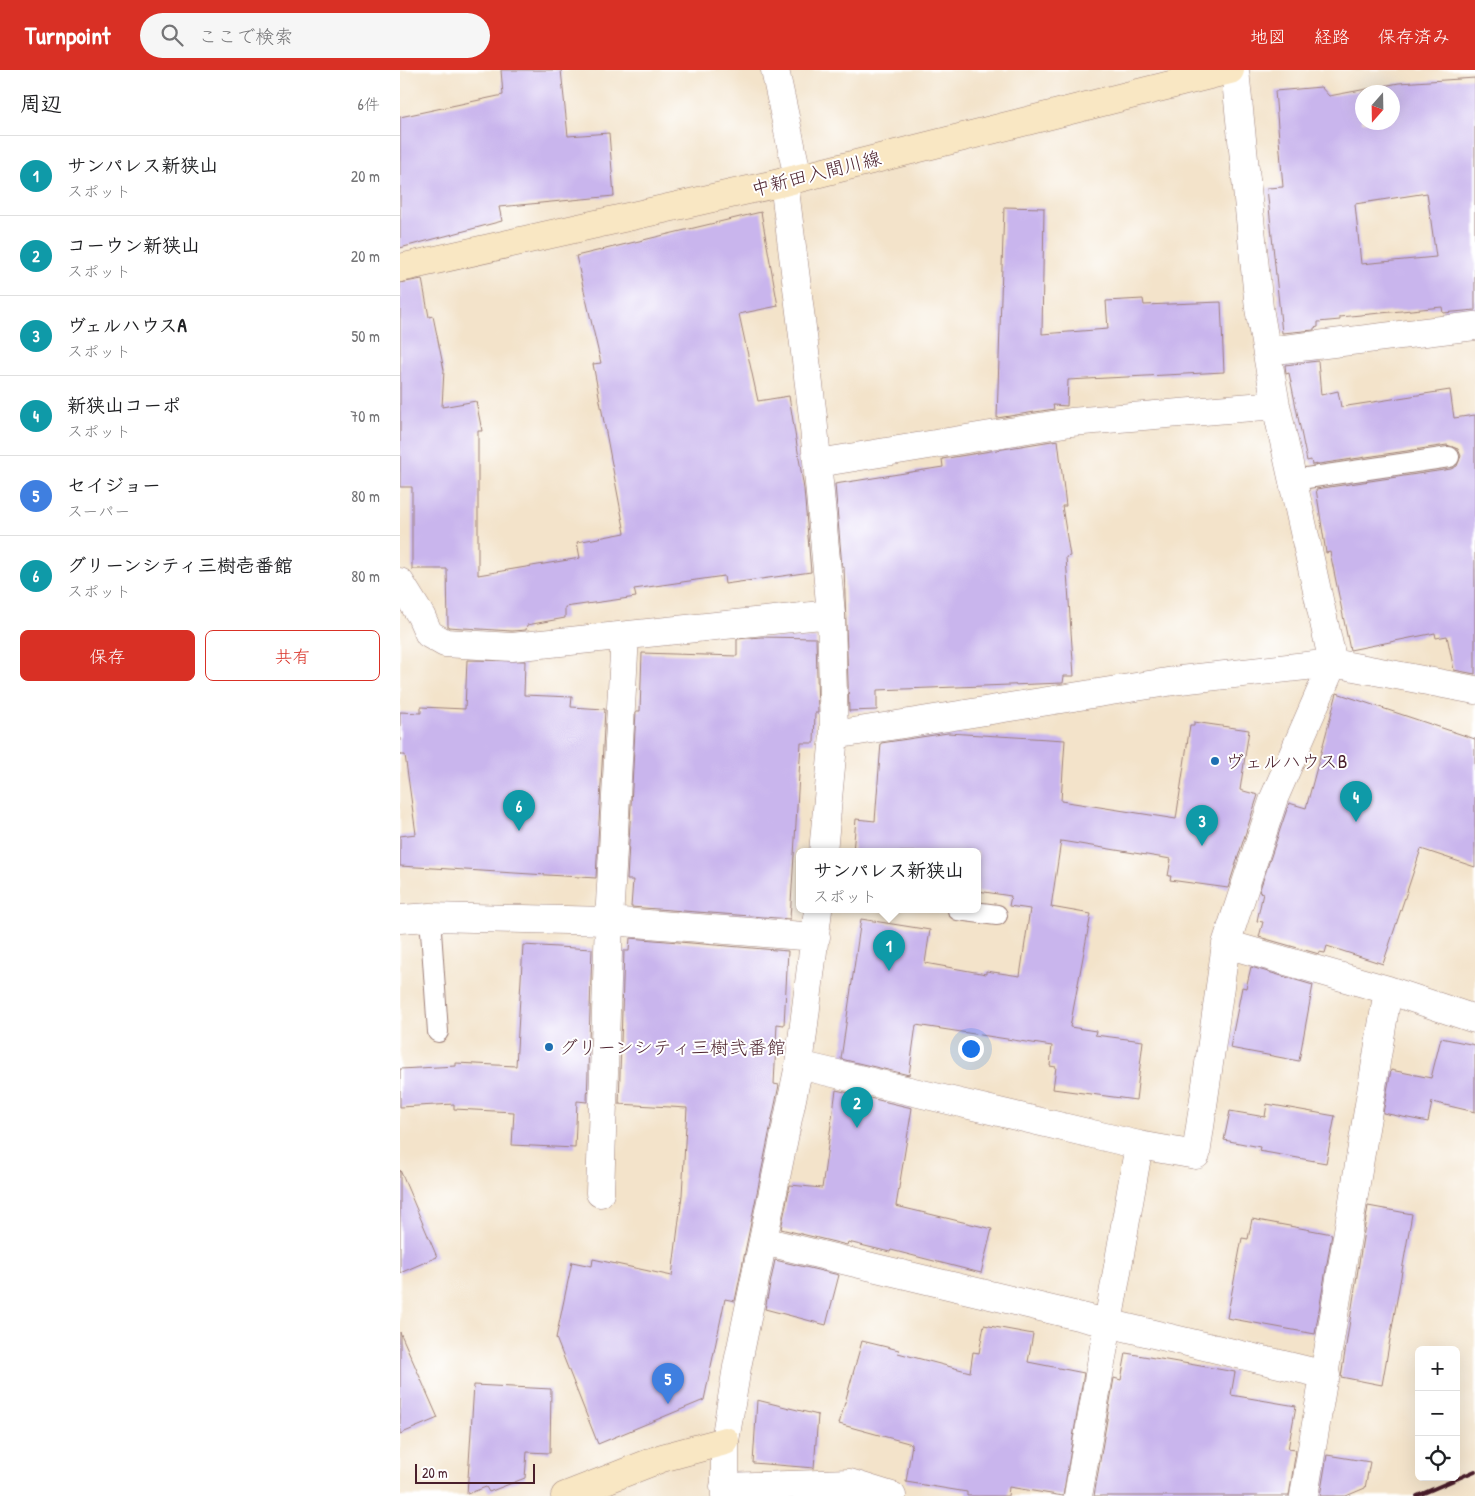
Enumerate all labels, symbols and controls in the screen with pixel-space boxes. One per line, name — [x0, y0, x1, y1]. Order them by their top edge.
search box — [140, 13, 490, 58]
text: Turnpoint — [25, 19, 110, 51]
icon: search — [158, 21, 186, 49]
text: ここで検索 — [198, 23, 293, 49]
text: 地図 — [1250, 24, 1286, 49]
text: 経路 — [1314, 24, 1350, 49]
text: 保存済み — [1378, 24, 1450, 49]
north arrow — [1355, 85, 1400, 130]
text: 周辺 — [20, 89, 62, 118]
text: 6件 — [358, 93, 380, 115]
street label: 中新田入間川線 — [748, 144, 884, 202]
text: サンパレス新狭山 — [67, 152, 218, 178]
text: 1 — [33, 165, 39, 187]
text: 20 m — [351, 165, 380, 187]
text: スポット — [67, 180, 131, 202]
text: コーウン新狭山 — [67, 232, 200, 258]
text: 2 — [32, 245, 40, 267]
text: 20 m — [351, 245, 380, 267]
text: スポット — [67, 260, 131, 282]
text: ヴェルハウスA — [67, 312, 187, 338]
text: 3 — [32, 325, 40, 347]
text: 50 m — [352, 325, 380, 347]
text: スポット — [67, 340, 131, 362]
text: 新狭山コーポ — [67, 392, 181, 418]
text: 4 — [33, 405, 39, 427]
text: 70 m — [350, 405, 380, 427]
text: スポット — [67, 420, 131, 442]
text: セイジョー — [67, 472, 161, 498]
text: 5 — [33, 485, 39, 507]
text: 80 m — [351, 485, 380, 507]
text: スーパー — [67, 500, 130, 522]
text: グリーンシティ三樹壱番館 — [67, 552, 293, 578]
text: 6 — [33, 565, 39, 587]
text: 80 m — [351, 565, 380, 587]
text: スポット — [67, 580, 131, 602]
button: 保存 — [20, 630, 195, 681]
button: 共有 — [205, 630, 380, 681]
place label: ヴェルハウスB — [1225, 748, 1348, 774]
marker: ヴェルハウスB — [1209, 755, 1221, 767]
pin: 4 — [1340, 781, 1372, 822]
pin: 6 — [503, 790, 535, 831]
pin: 3 — [1186, 805, 1218, 846]
popup — [796, 848, 981, 913]
text: サンパレス新狭山 — [813, 857, 964, 883]
text: スポット — [813, 885, 877, 907]
pin: 1 — [873, 930, 905, 971]
place label: グリーンシティ三樹弐番館 — [559, 1034, 786, 1060]
your location — [958, 1036, 984, 1062]
marker: グリーンシティ三樹弐番館 — [543, 1041, 555, 1053]
pin: 2 — [841, 1087, 873, 1128]
map controls — [1415, 1346, 1460, 1481]
button: + — [1415, 1346, 1460, 1391]
pin: 5 — [652, 1363, 684, 1404]
button: − — [1415, 1391, 1460, 1436]
button: locate — [1415, 1436, 1460, 1481]
scale bar — [415, 1461, 535, 1484]
text: 20 m — [422, 1463, 448, 1482]

